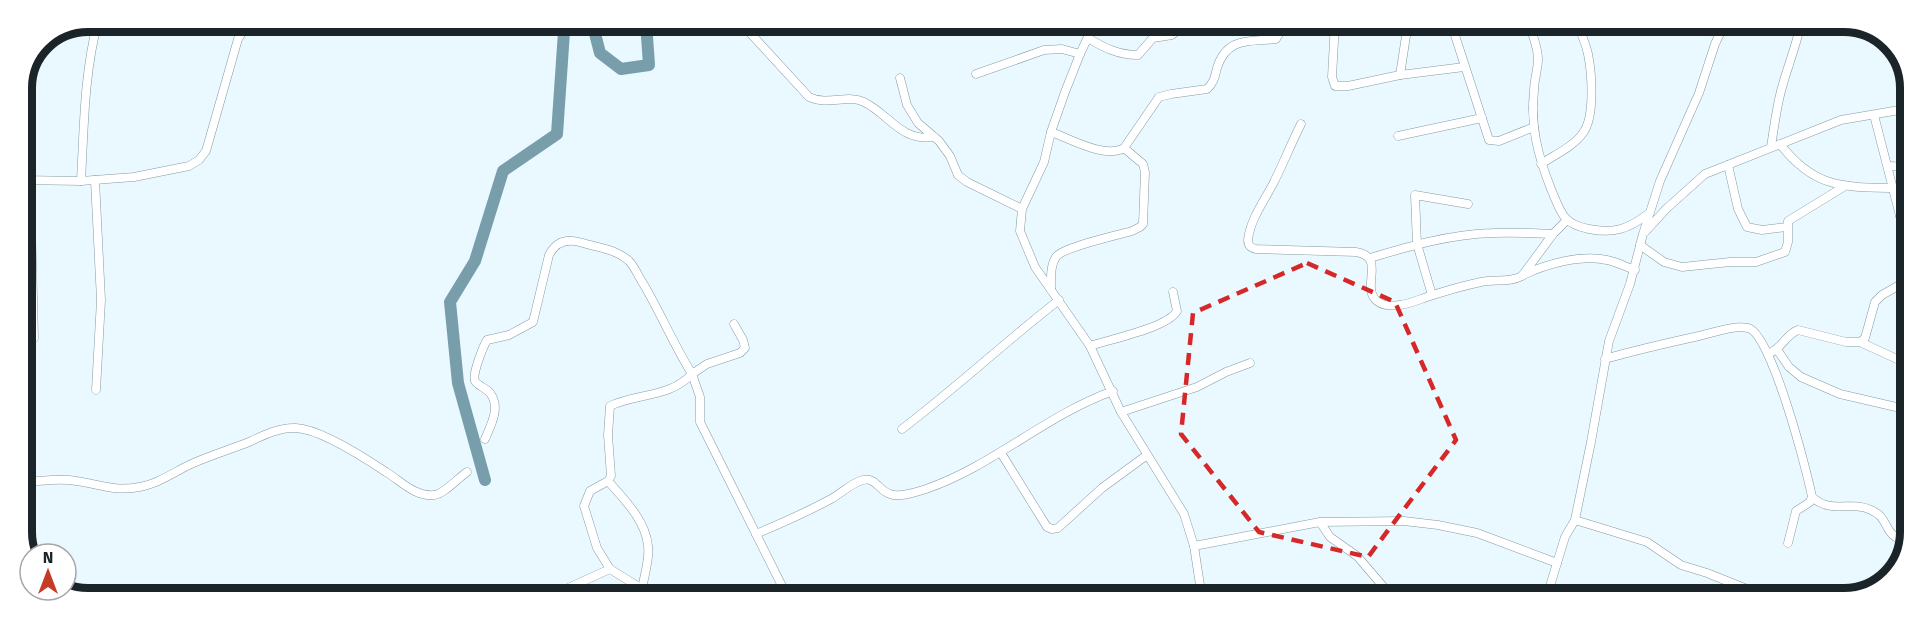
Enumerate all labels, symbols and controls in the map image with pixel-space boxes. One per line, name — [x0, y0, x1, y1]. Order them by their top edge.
north arrow — [18, 542, 78, 602]
text: N — [43, 548, 53, 567]

